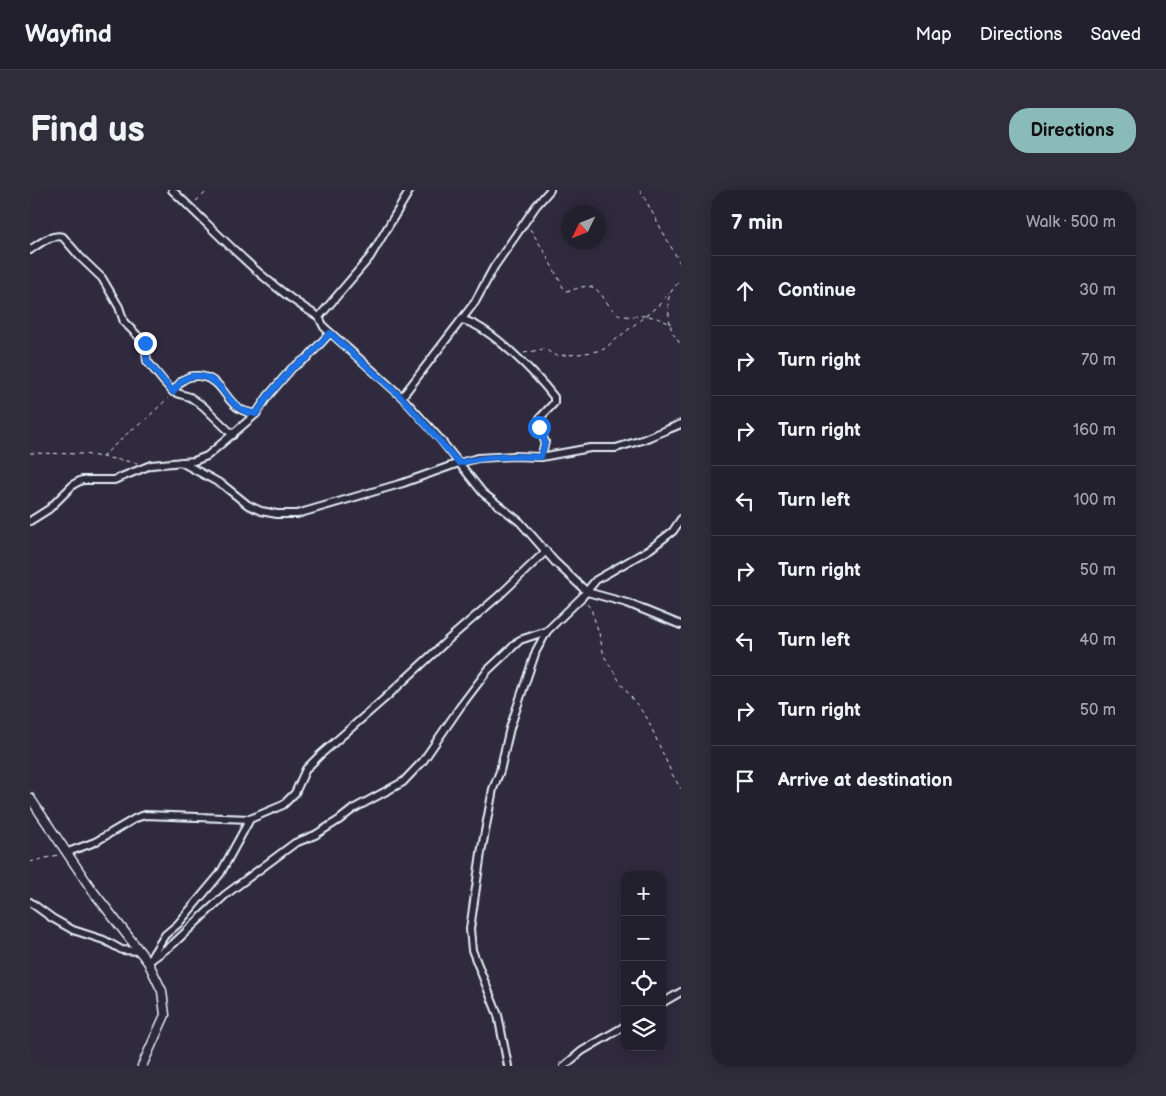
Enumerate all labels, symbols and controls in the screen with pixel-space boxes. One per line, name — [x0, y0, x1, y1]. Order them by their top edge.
text: Wayfind — [25, 20, 112, 49]
text: Map — [916, 24, 952, 45]
text: Directions — [980, 24, 1062, 45]
text: Saved — [1090, 24, 1141, 45]
button: Directions — [1009, 108, 1136, 153]
text: Find us — [30, 109, 145, 152]
north arrow — [561, 205, 606, 250]
text: 7 min — [731, 210, 783, 235]
text: Walk · 500 m — [1026, 213, 1116, 232]
icon: ahead — [731, 277, 759, 305]
text: Continue — [778, 279, 856, 302]
text: 30 m — [1079, 281, 1116, 300]
route end — [134, 332, 157, 355]
icon: right — [731, 347, 759, 375]
text: Turn right — [778, 349, 861, 372]
text: 70 m — [1081, 351, 1116, 370]
route start — [528, 416, 551, 439]
icon: right — [731, 417, 759, 445]
text: Turn right — [778, 419, 861, 442]
text: 160 m — [1073, 421, 1116, 440]
icon: left — [731, 487, 759, 515]
text: Turn left — [778, 489, 850, 512]
text: 100 m — [1073, 491, 1116, 510]
icon: right — [731, 557, 759, 585]
text: Turn right — [778, 559, 861, 582]
text: 50 m — [1080, 561, 1116, 580]
icon: left — [731, 627, 759, 655]
text: Turn left — [778, 629, 850, 652]
text: 40 m — [1079, 631, 1116, 650]
icon: right — [731, 697, 759, 725]
text: Turn right — [778, 699, 861, 722]
text: 50 m — [1080, 701, 1116, 720]
icon: arrive — [731, 767, 759, 795]
text: Arrive at destination — [778, 769, 953, 792]
map controls — [621, 871, 666, 1051]
button: + — [621, 871, 666, 916]
button: − — [621, 916, 666, 961]
button: locate — [621, 961, 666, 1006]
button: layers — [621, 1006, 666, 1051]

